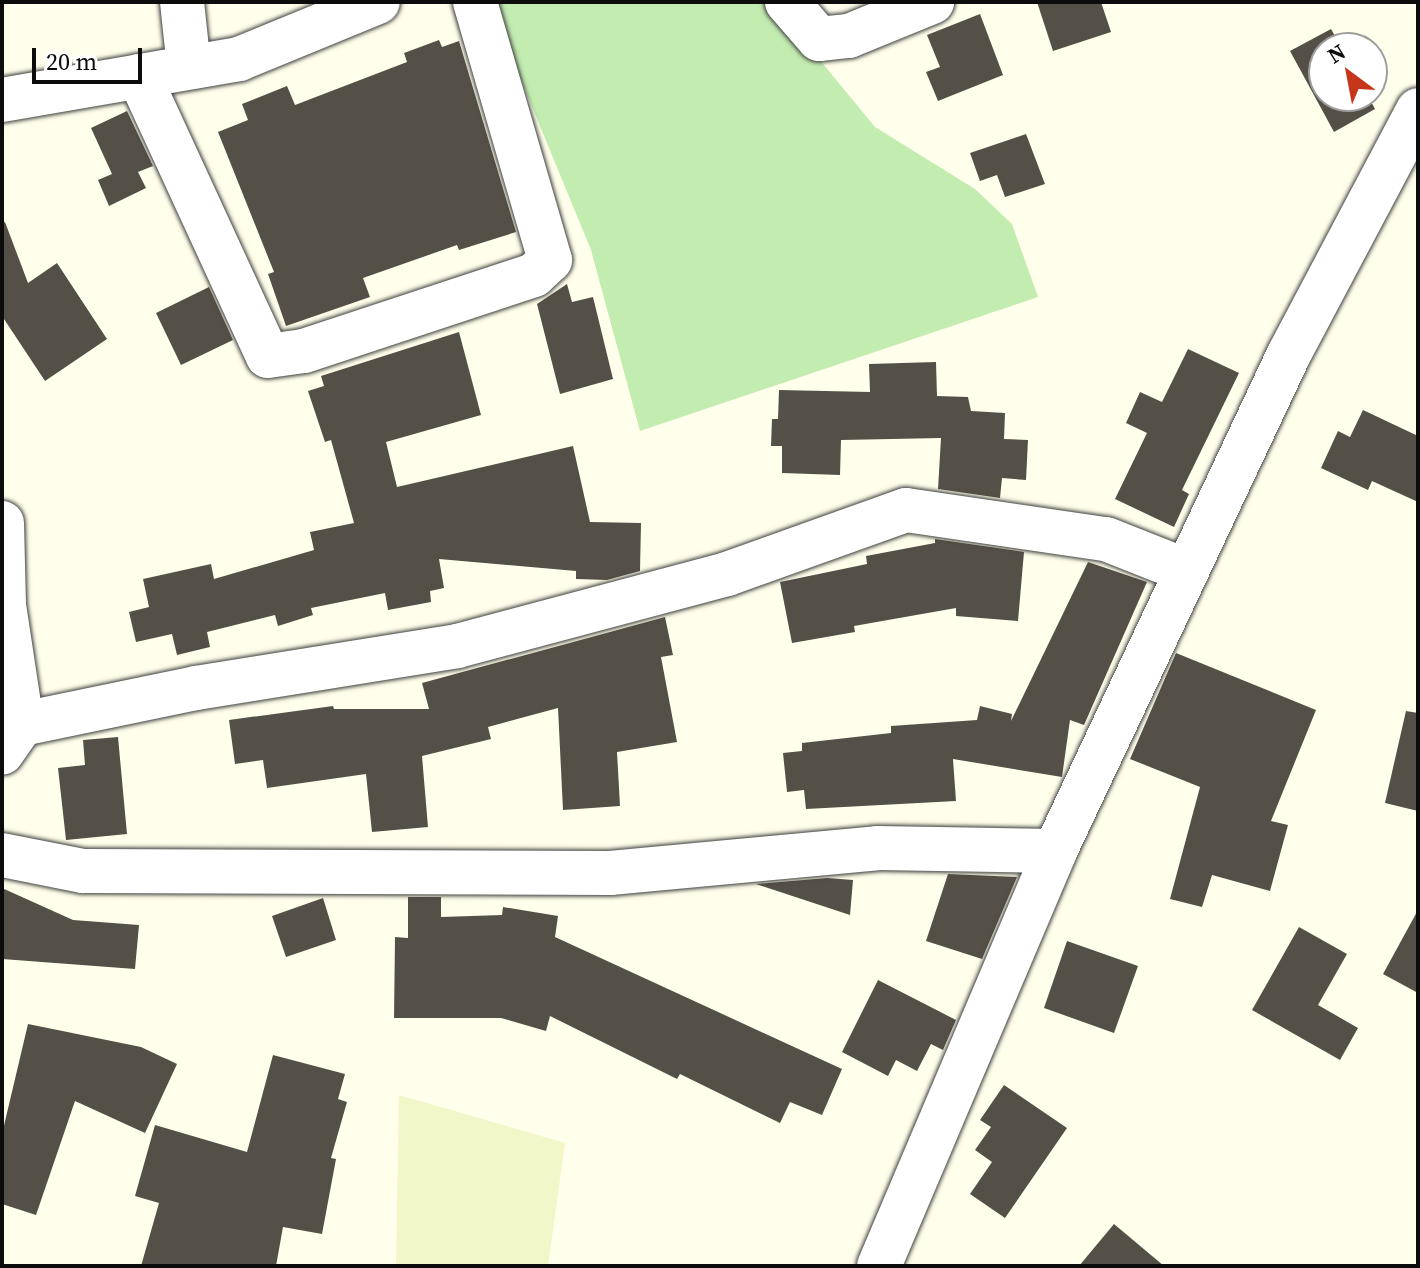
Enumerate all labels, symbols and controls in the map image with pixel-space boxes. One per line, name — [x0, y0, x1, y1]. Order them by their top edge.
scale bar — [36, 32, 146, 82]
north arrow — [1308, 32, 1388, 112]
text: N — [1322, 36, 1351, 70]
text: 20 m — [46, 45, 97, 78]

